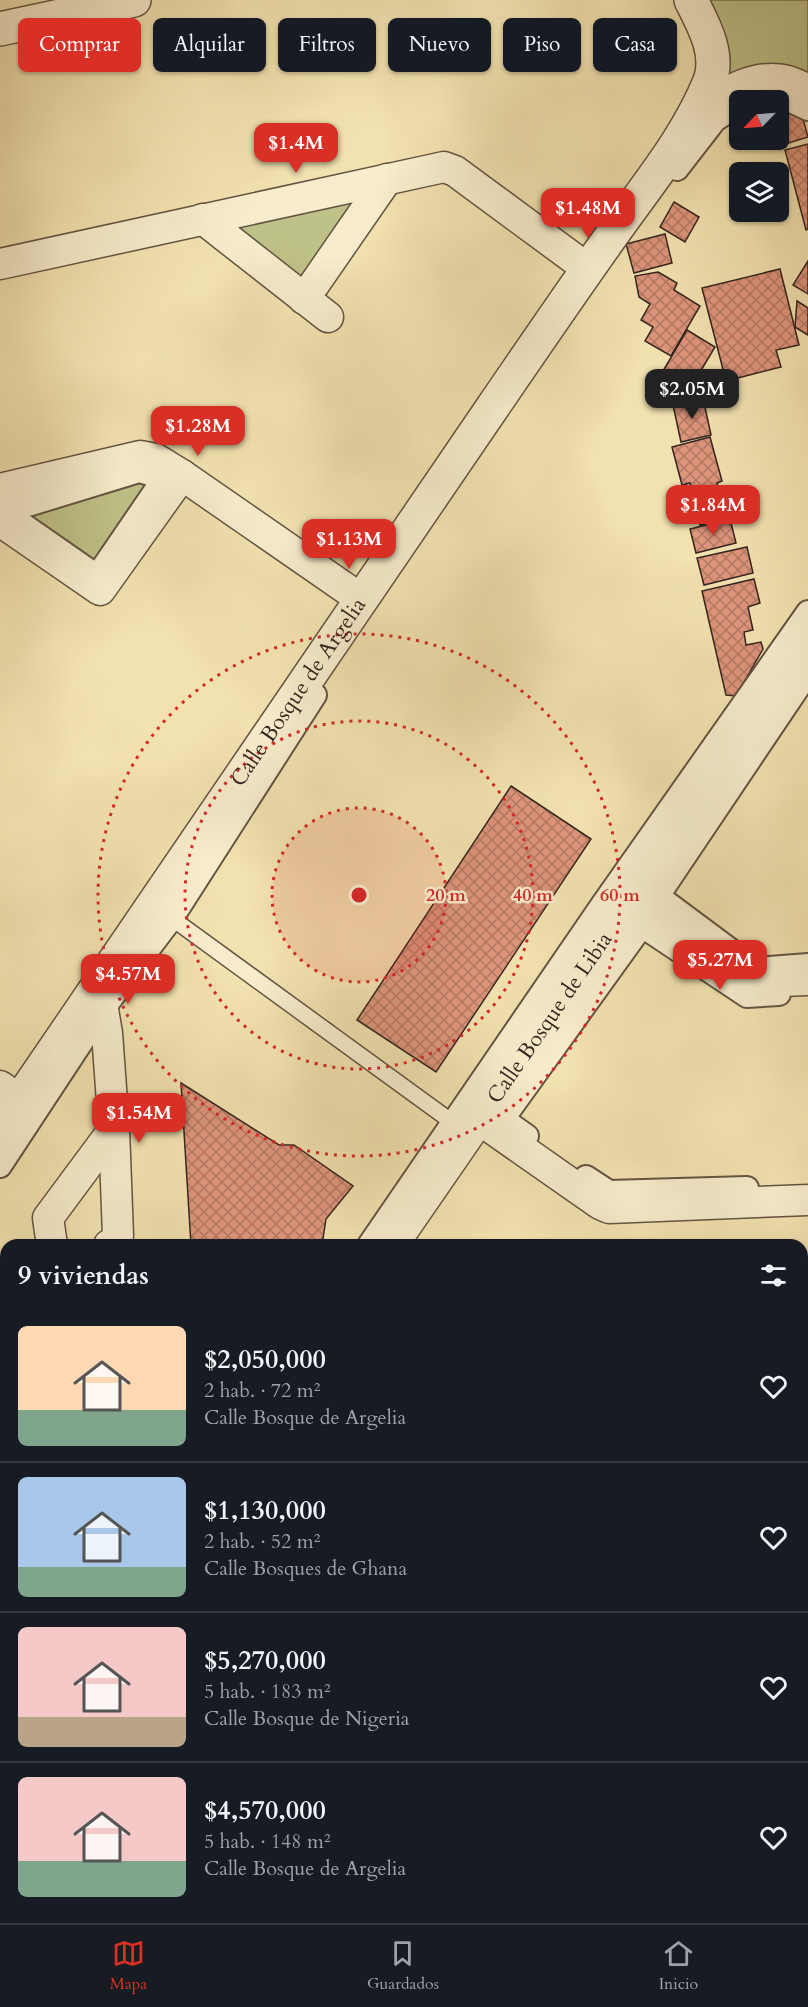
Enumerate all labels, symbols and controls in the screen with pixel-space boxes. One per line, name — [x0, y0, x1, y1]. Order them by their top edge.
chip: Comprar — [18, 18, 141, 72]
chip: Alquilar — [153, 18, 266, 72]
chip: Filtros — [278, 18, 376, 72]
chip: Nuevo — [388, 18, 491, 72]
chip: Piso — [503, 18, 581, 72]
chip: Casa — [593, 18, 677, 72]
north arrow — [729, 90, 789, 150]
map controls — [729, 90, 789, 222]
pin: $1.4M — [254, 123, 338, 174]
text: $1.4M — [268, 129, 324, 156]
button: layers — [729, 162, 789, 222]
pin: $1.48M — [539, 188, 637, 239]
text: $1.48M — [555, 194, 621, 221]
pin: $2.05M — [643, 369, 741, 420]
text: $2.05M — [659, 375, 725, 402]
pin: $1.28M — [149, 406, 247, 457]
text: $1.28M — [165, 412, 231, 439]
pin: $1.84M — [664, 485, 762, 536]
text: $1.84M — [680, 491, 746, 518]
pin: $1.13M — [300, 519, 398, 570]
text: $1.13M — [316, 525, 382, 552]
street label: Calle Bosque de Argelia — [223, 591, 373, 793]
text: 20 m — [426, 883, 466, 908]
text: 40 m — [513, 883, 553, 908]
text: 60 m — [600, 883, 640, 908]
centre of rings — [349, 885, 369, 905]
street label: Calle Bosque de Libia — [480, 926, 620, 1109]
pin: $5.27M — [671, 940, 769, 991]
text: $5.27M — [687, 946, 753, 973]
pin: $4.57M — [79, 954, 177, 1005]
text: $4.57M — [95, 960, 161, 987]
pin: $1.54M — [90, 1093, 188, 1144]
text: $1.54M — [106, 1099, 172, 1126]
text: 9 viviendas — [18, 1258, 149, 1293]
icon: filters — [757, 1259, 790, 1292]
text: $2,050,000 — [204, 1342, 326, 1377]
icon: home — [66, 1350, 138, 1422]
icon: heart — [757, 1370, 790, 1403]
text: 2 hab. · 72 m² — [204, 1377, 320, 1404]
text: Calle Bosque de Argelia — [204, 1404, 406, 1431]
text: $1,130,000 — [204, 1493, 326, 1528]
icon: home — [66, 1501, 138, 1573]
icon: heart — [757, 1521, 790, 1554]
text: 2 hab. · 52 m² — [204, 1528, 320, 1555]
text: Calle Bosques de Ghana — [204, 1555, 407, 1582]
text: $5,270,000 — [204, 1643, 326, 1678]
icon: home — [66, 1651, 138, 1723]
icon: heart — [757, 1671, 790, 1704]
text: 5 hab. · 183 m² — [204, 1678, 331, 1705]
text: Calle Bosque de Nigeria — [204, 1705, 409, 1732]
text: $4,570,000 — [204, 1793, 326, 1828]
icon: home — [66, 1801, 138, 1873]
icon: heart — [757, 1821, 790, 1854]
text: 5 hab. · 148 m² — [204, 1828, 331, 1855]
text: Calle Bosque de Argelia — [204, 1855, 406, 1882]
tab: Mapa — [110, 1937, 147, 1995]
tab: Guardados — [367, 1937, 439, 1995]
tab: Inicio — [659, 1937, 698, 1995]

